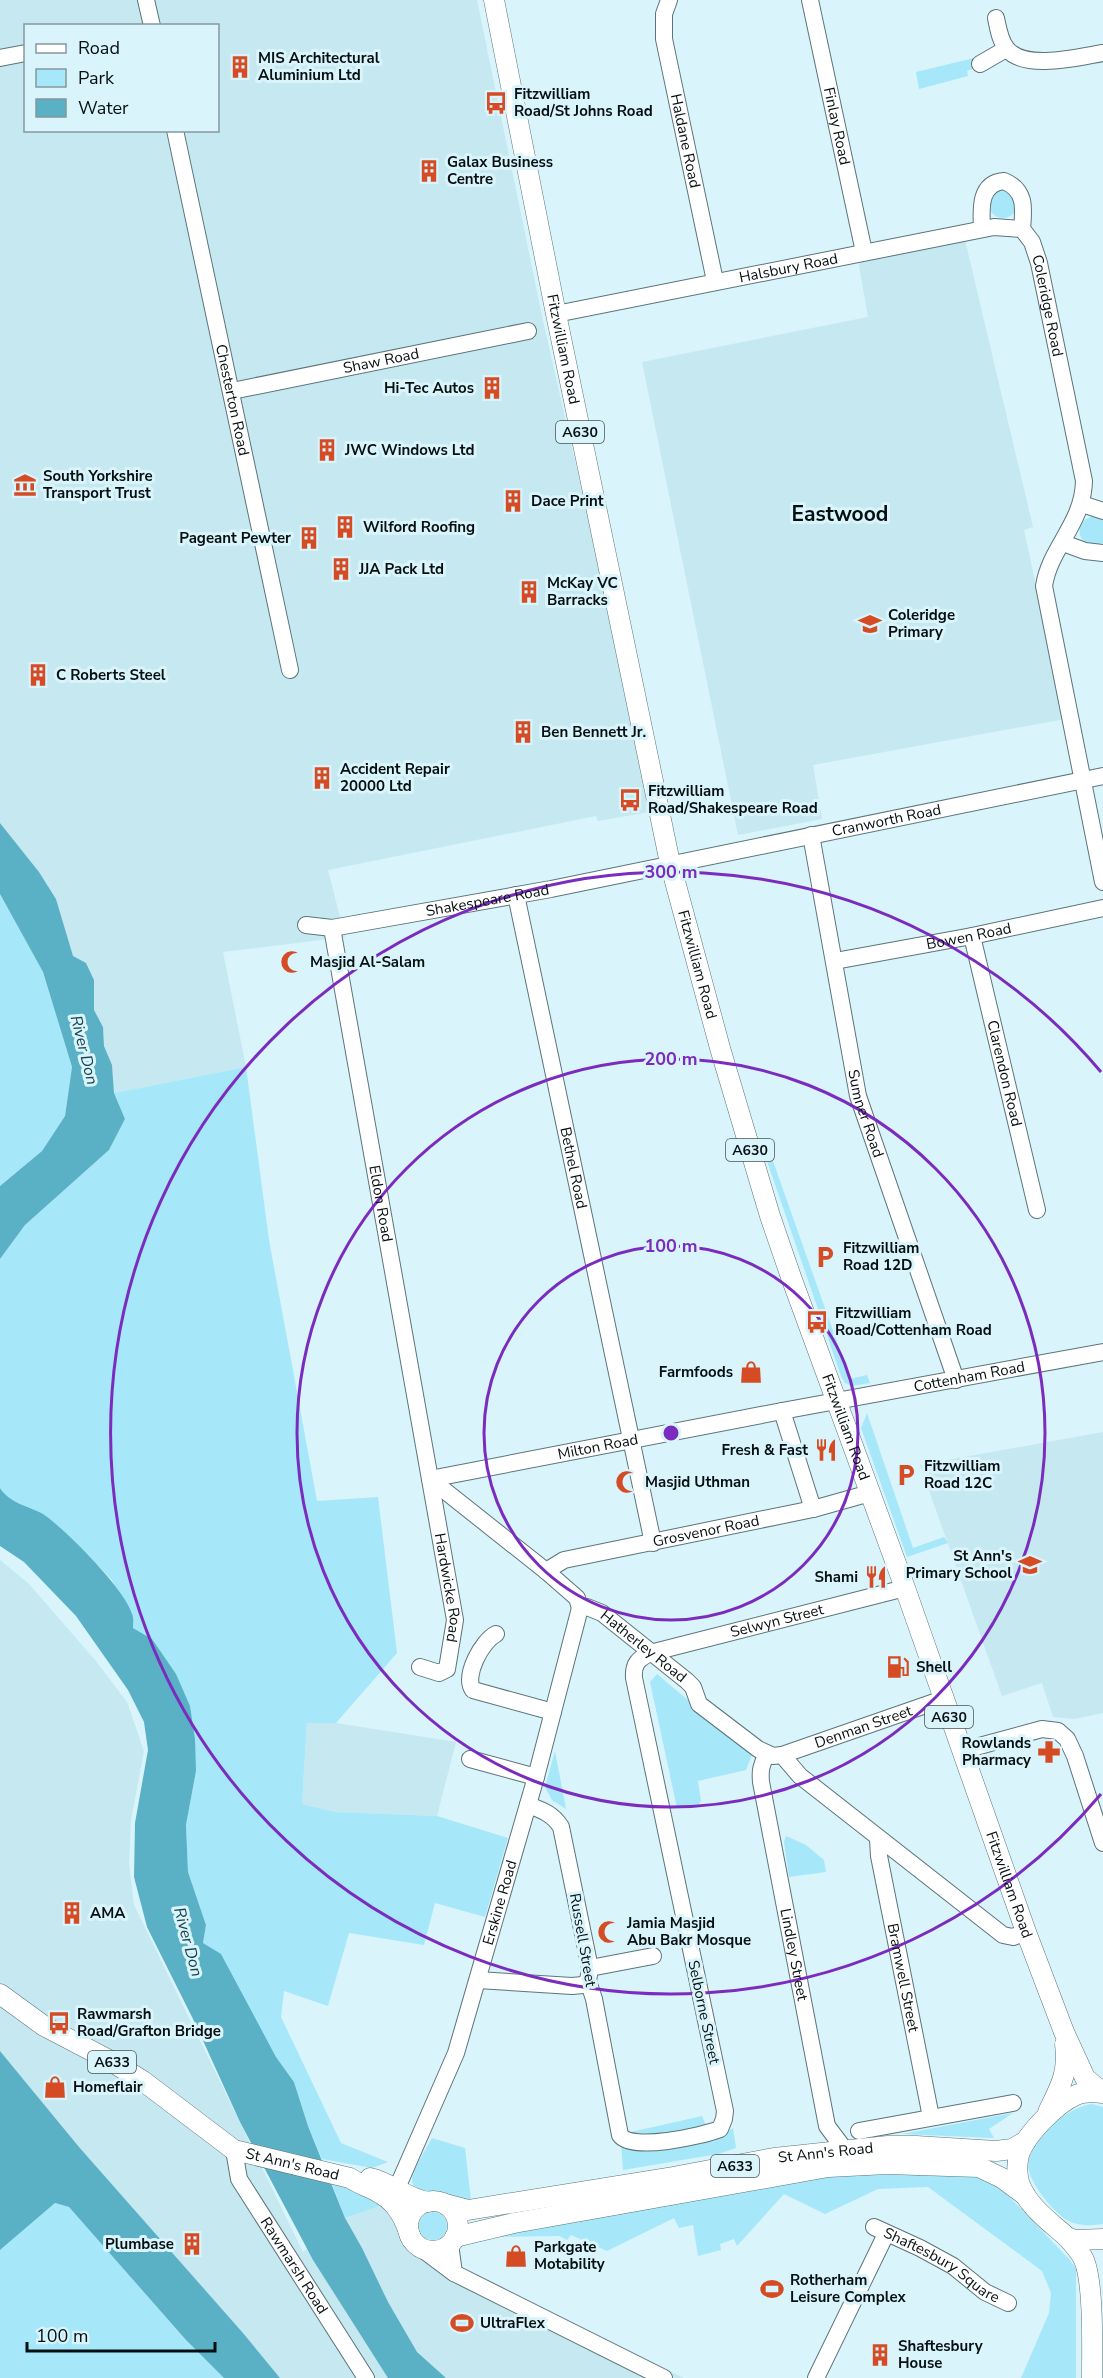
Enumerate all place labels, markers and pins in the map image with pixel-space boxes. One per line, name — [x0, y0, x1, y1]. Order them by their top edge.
place label: MIS Architectural Aluminium Ltd — [258, 48, 380, 85]
building icon: MIS Architectural Aluminium Ltd — [227, 54, 253, 80]
place label: Fitzwilliam Road/St Johns Road — [514, 84, 653, 121]
bus stop icon: Fitzwilliam Road/St Johns Road — [483, 90, 509, 116]
place label: Galax Business Centre — [447, 152, 553, 189]
building icon: Galax Business Centre — [416, 158, 442, 184]
building icon: Hi-Tec Autos — [479, 375, 505, 401]
place label: Hi-Tec Autos — [384, 378, 474, 398]
building icon: JWC Windows Ltd — [314, 437, 340, 463]
place label: JWC Windows Ltd — [344, 440, 474, 460]
place label: South Yorkshire Transport Trust — [43, 466, 153, 503]
museum icon: South Yorkshire Transport Trust — [12, 472, 38, 498]
building icon: Dace Print — [500, 488, 526, 514]
place label: Dace Print — [531, 491, 604, 511]
building icon: Wilford Roofing — [332, 514, 358, 540]
place label: Wilford Roofing — [363, 517, 475, 537]
building icon: Pageant Pewter — [296, 525, 322, 551]
place label: Pageant Pewter — [179, 528, 291, 548]
building icon: JJA Pack Ltd — [328, 556, 354, 582]
place label: JJA Pack Ltd — [358, 559, 444, 579]
place label: McKay VC Barracks — [547, 573, 618, 610]
building icon: McKay VC Barracks — [516, 579, 542, 605]
place label: Coleridge Primary — [888, 605, 955, 642]
school or university icon: Coleridge Primary — [857, 611, 883, 637]
building icon: C Roberts Steel — [25, 662, 51, 688]
place label: C Roberts Steel — [56, 665, 166, 685]
building icon: Ben Bennett Jr. — [510, 719, 536, 745]
place label: Ben Bennett Jr. — [541, 722, 646, 742]
place label: Accident Repair 20000 Ltd — [340, 759, 450, 796]
building icon: Accident Repair 20000 Ltd — [309, 765, 335, 791]
place label: Fitzwilliam Road/Shakespeare Road — [648, 781, 818, 818]
bus stop icon: Fitzwilliam Road/Shakespeare Road — [617, 787, 643, 813]
mosque icon: Masjid Al-Salam — [279, 949, 305, 975]
place label: Masjid Al-Salam — [310, 952, 425, 972]
place label: Fitzwilliam Road 12D — [843, 1238, 919, 1275]
parking icon: Fitzwilliam Road 12D — [812, 1244, 838, 1270]
place label: Fitzwilliam Road/Cottenham Road — [835, 1303, 992, 1340]
bus stop icon: Fitzwilliam Road/Cottenham Road — [804, 1309, 830, 1335]
shop icon: Farmfoods — [738, 1359, 764, 1385]
place label: Farmfoods — [659, 1362, 733, 1382]
centre of rings — [661, 1423, 681, 1443]
restaurant icon: Fresh & Fast — [813, 1437, 839, 1463]
place label: Fresh & Fast — [721, 1440, 808, 1460]
place label: Fitzwilliam Road 12C — [924, 1456, 1000, 1493]
parking icon: Fitzwilliam Road 12C — [893, 1462, 919, 1488]
mosque icon: Masjid Uthman — [614, 1469, 640, 1495]
place label: Masjid Uthman — [645, 1472, 750, 1492]
place label: St Ann's Primary School — [906, 1546, 1012, 1583]
school or university icon: St Ann's Primary School — [1017, 1552, 1043, 1578]
restaurant icon: Shami — [863, 1564, 889, 1590]
place label: Shami — [815, 1567, 858, 1587]
fuel station icon: Shell — [885, 1654, 911, 1680]
place label: Shell — [916, 1657, 952, 1677]
place label: Rowlands Pharmacy — [962, 1733, 1031, 1770]
pharmacy icon: Rowlands Pharmacy — [1036, 1739, 1062, 1765]
building icon: AMA — [59, 1900, 85, 1926]
place label: AMA — [90, 1903, 126, 1923]
place label: Jamia Masjid Abu Bakr Mosque — [626, 1913, 751, 1950]
mosque icon: Jamia Masjid Abu Bakr Mosque — [596, 1919, 622, 1945]
place label: Rawmarsh Road/Grafton Bridge — [77, 2004, 221, 2041]
bus stop icon: Rawmarsh Road/Grafton Bridge — [46, 2010, 72, 2036]
shop icon: Homeflair — [42, 2074, 68, 2100]
place label: Homeflair — [73, 2077, 143, 2097]
building icon: Plumbase — [179, 2231, 205, 2257]
place label: Plumbase — [105, 2234, 174, 2254]
place label: Parkgate Motability — [534, 2237, 605, 2274]
shop icon: Parkgate Motability — [503, 2243, 529, 2269]
place label: Rotherham Leisure Complex — [790, 2270, 907, 2307]
sports icon: Rotherham Leisure Complex — [759, 2276, 785, 2302]
sports icon: UltraFlex — [449, 2310, 475, 2336]
place label: UltraFlex — [480, 2313, 546, 2333]
place label: Shaftesbury House — [898, 2336, 983, 2373]
building icon: Shaftesbury House — [867, 2342, 893, 2368]

